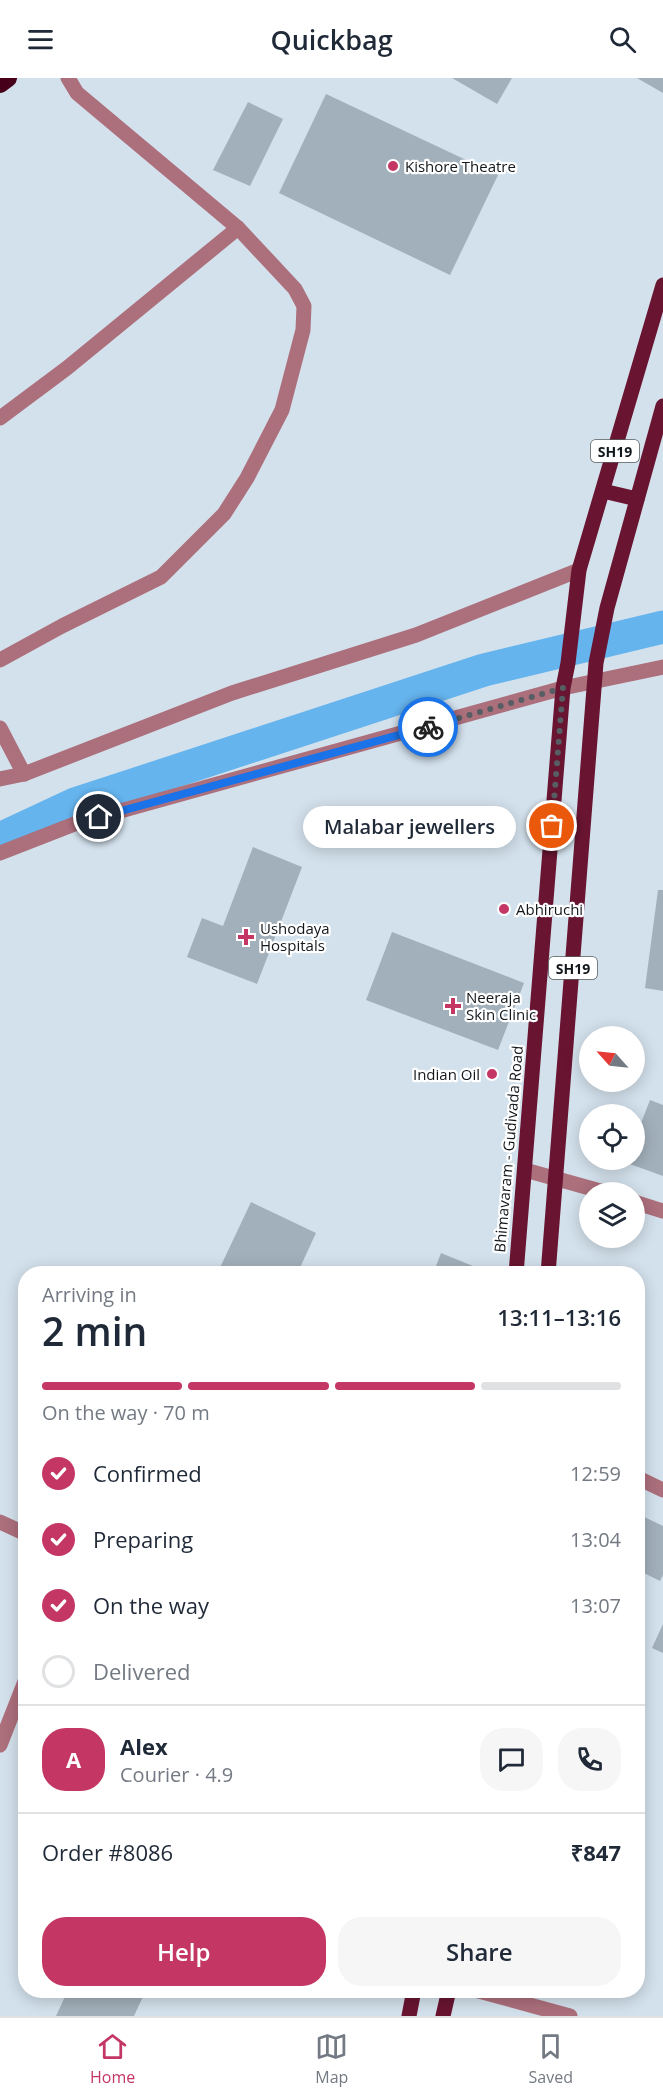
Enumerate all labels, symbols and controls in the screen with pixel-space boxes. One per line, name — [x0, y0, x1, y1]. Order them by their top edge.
text: Quickbag — [270, 21, 393, 58]
icon: menu — [24, 23, 57, 56]
icon: search — [606, 23, 639, 56]
place label: Kishore Theatre — [405, 156, 516, 176]
marker: Kishore Theatre — [386, 159, 400, 173]
road number: SH19 — [591, 440, 639, 462]
courier — [398, 697, 458, 757]
icon: bike — [412, 711, 445, 744]
pin — [73, 791, 124, 842]
icon: home — [82, 800, 115, 833]
pin — [526, 800, 577, 851]
callout: Malabar jewellers — [303, 805, 516, 847]
icon: bag — [535, 809, 568, 842]
text: Malabar jewellers — [324, 813, 495, 840]
place label: Abhiruchi — [516, 899, 583, 919]
marker: Abhiruchi — [497, 902, 511, 916]
place label: Ushodaya Hospitals — [260, 918, 330, 955]
marker: Ushodaya Hospitals — [237, 928, 255, 946]
road number: SH19 — [549, 957, 597, 979]
place label: Neeraja Skin Clinic — [466, 987, 536, 1024]
marker: Neeraja Skin Clinic — [444, 997, 462, 1015]
north arrow — [579, 1026, 645, 1092]
map controls — [579, 1026, 645, 1248]
street label: Bhimavaram - Gudivada Road — [489, 1045, 527, 1253]
place label: Indian Oil — [413, 1064, 480, 1084]
marker: Indian Oil — [485, 1067, 499, 1081]
button: locate — [579, 1104, 645, 1170]
button: layers — [579, 1182, 645, 1248]
text: Arriving in — [42, 1281, 137, 1308]
text: 13:11–13:16 — [497, 1302, 621, 1332]
text: 2 min — [42, 1304, 147, 1357]
text: On the way · 70 m — [42, 1399, 210, 1426]
icon: check — [42, 1457, 75, 1490]
text: Confirmed — [93, 1458, 202, 1488]
text: 12:59 — [570, 1460, 621, 1487]
icon: check — [42, 1523, 75, 1556]
text: Preparing — [93, 1524, 193, 1554]
text: 13:04 — [570, 1526, 621, 1553]
icon: check — [42, 1589, 75, 1622]
text: On the way — [93, 1590, 209, 1620]
text: 13:07 — [570, 1592, 621, 1619]
text: Delivered — [93, 1656, 191, 1686]
button: chat — [480, 1728, 543, 1791]
button: phone — [558, 1728, 621, 1791]
text: Alex — [120, 1731, 168, 1761]
text: A — [66, 1744, 81, 1774]
text: Courier · 4.9 — [120, 1761, 233, 1788]
text: Order #8086 — [42, 1837, 173, 1867]
text: ₹847 — [571, 1837, 621, 1867]
button: Help — [42, 1917, 326, 1986]
button: Share — [338, 1917, 621, 1986]
tab: Home — [90, 2030, 135, 2088]
tab: Map — [315, 2030, 348, 2088]
tab: Saved — [528, 2030, 573, 2088]

